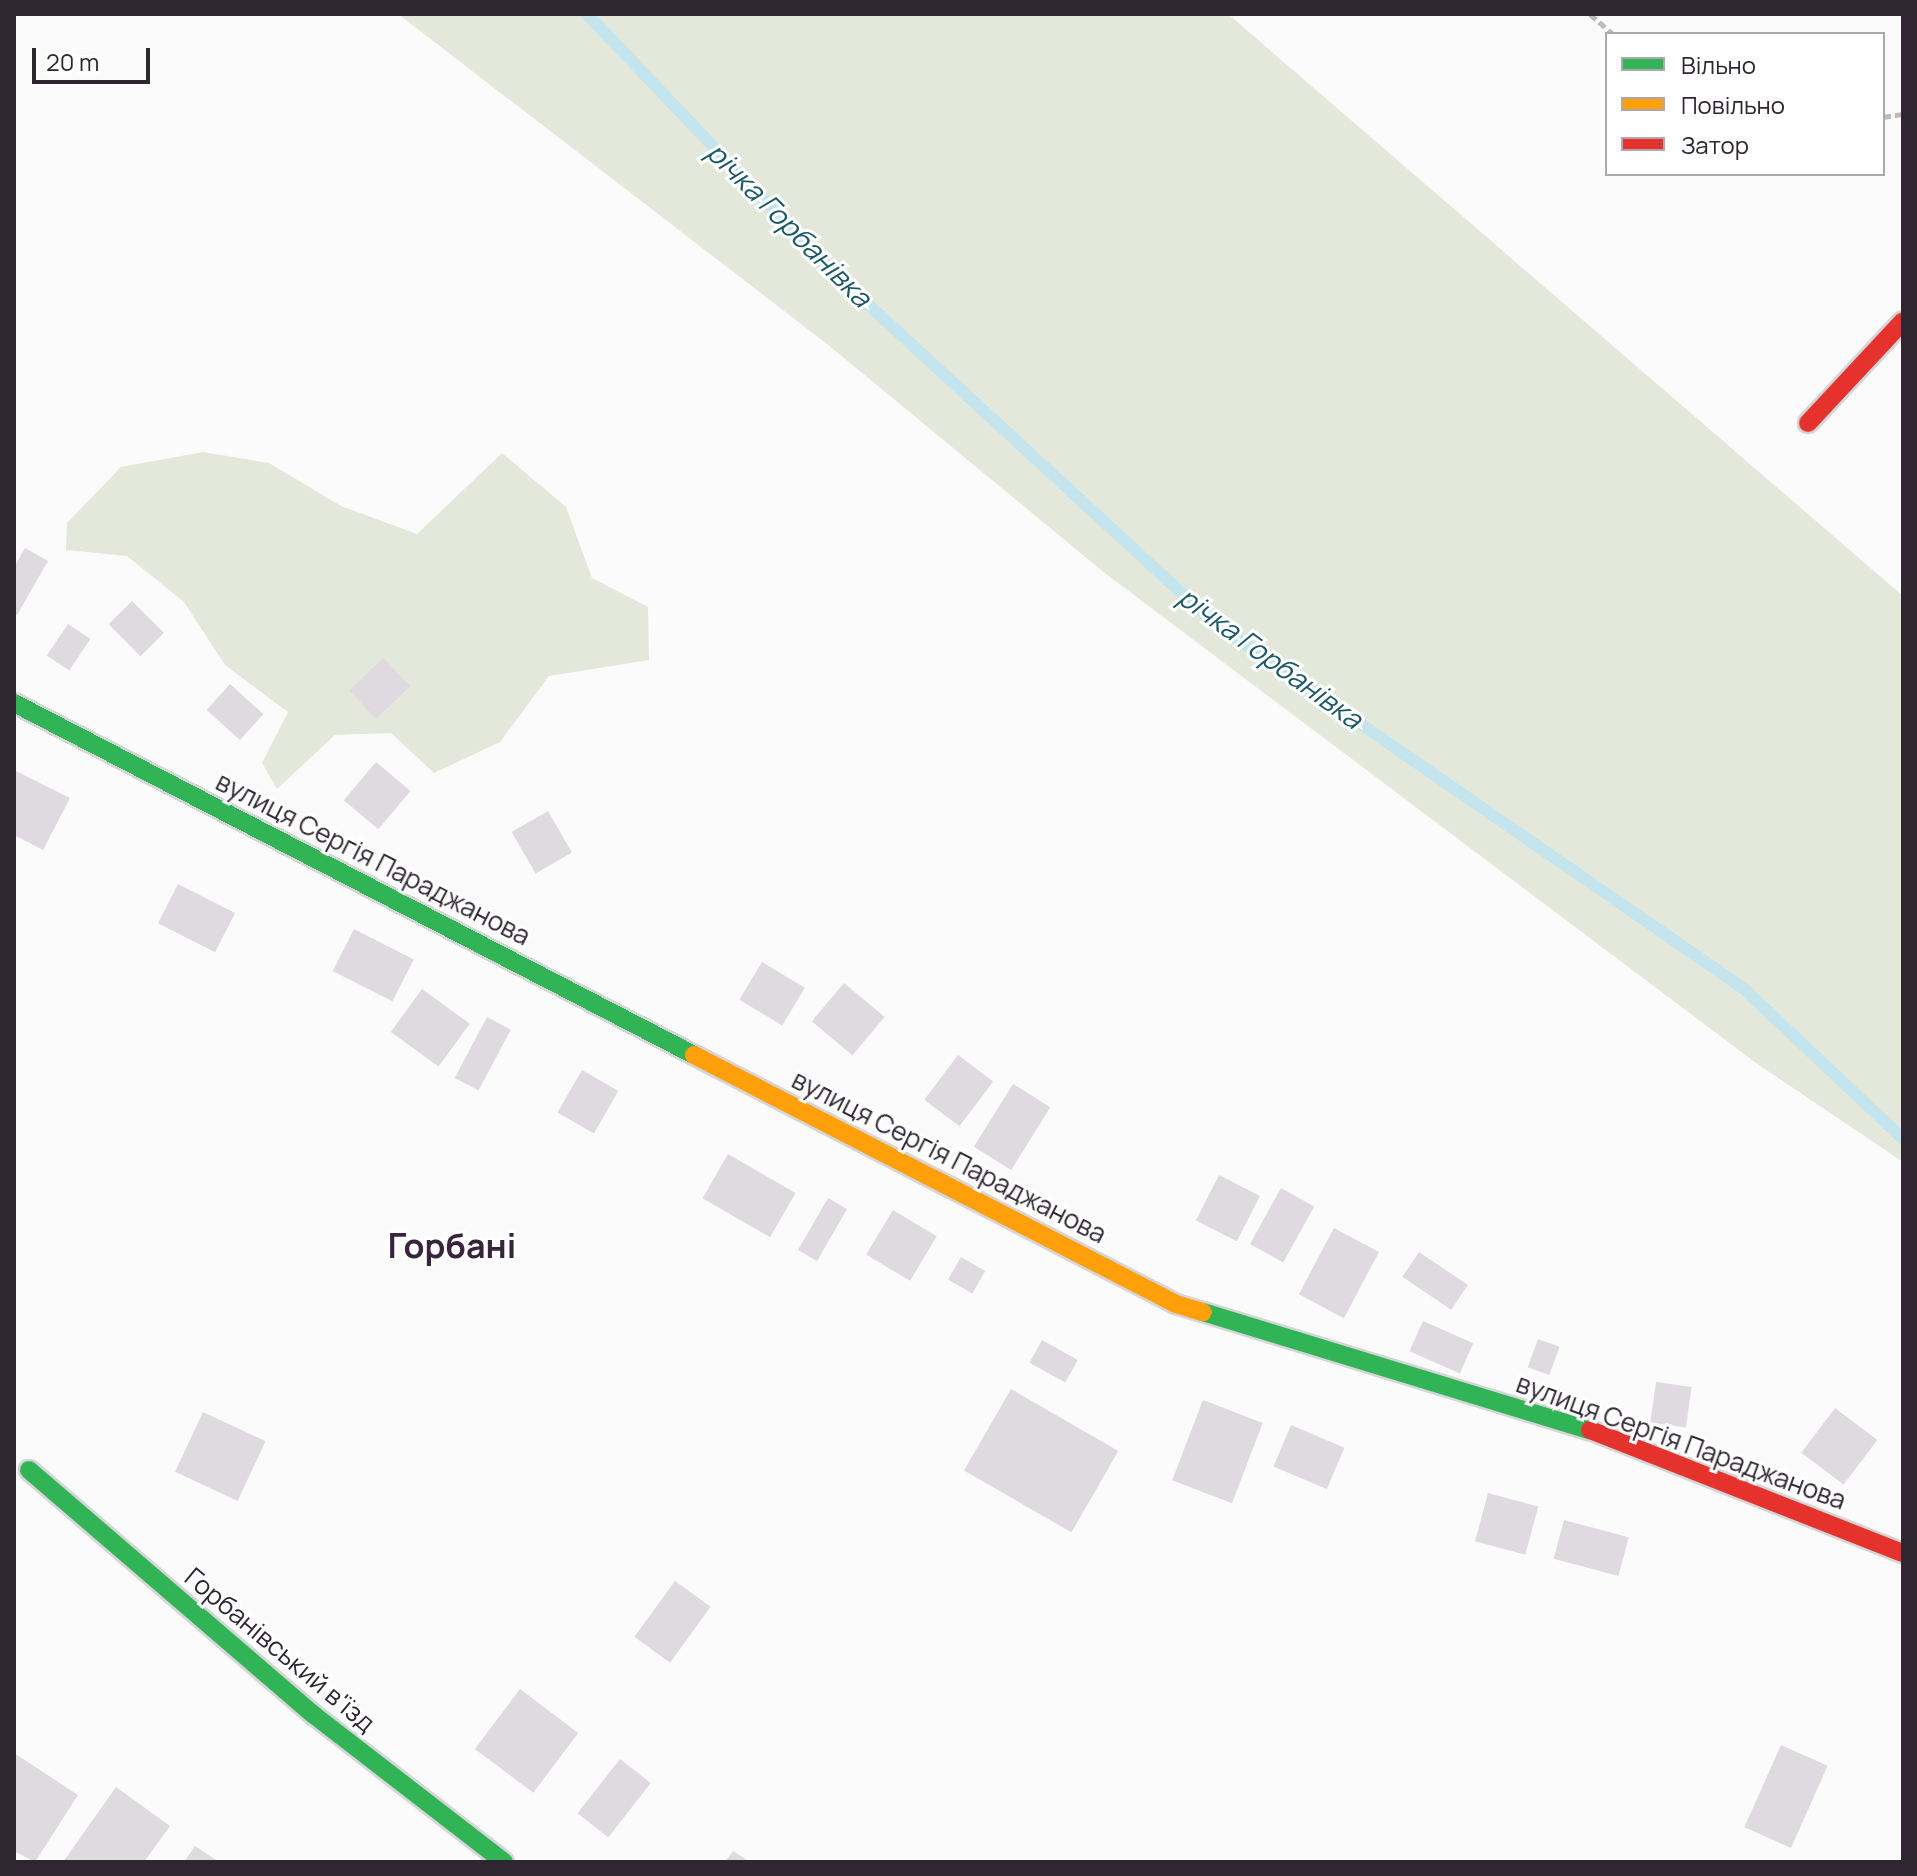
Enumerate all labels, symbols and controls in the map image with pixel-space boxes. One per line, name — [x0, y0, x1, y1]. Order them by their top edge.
scale bar — [36, 32, 154, 82]
legend — [1605, 32, 1885, 176]
text: 20 m — [46, 45, 99, 78]
text: Вільно — [1681, 48, 1756, 81]
text: Повільно — [1681, 88, 1785, 121]
text: Затор — [1681, 128, 1749, 161]
water label: річка Горбанівка — [701, 135, 879, 313]
water label: річка Горбанівка — [1173, 579, 1369, 735]
street label: вулиця Сергія Параджанова — [211, 766, 535, 952]
street label: вулиця Сергія Параджанова — [787, 1064, 1111, 1250]
district label: Горбані — [388, 1226, 516, 1266]
street label: вулиця Сергія Параджанова — [1512, 1368, 1850, 1516]
street label: Горбанівський в'їзд — [179, 1561, 381, 1739]

